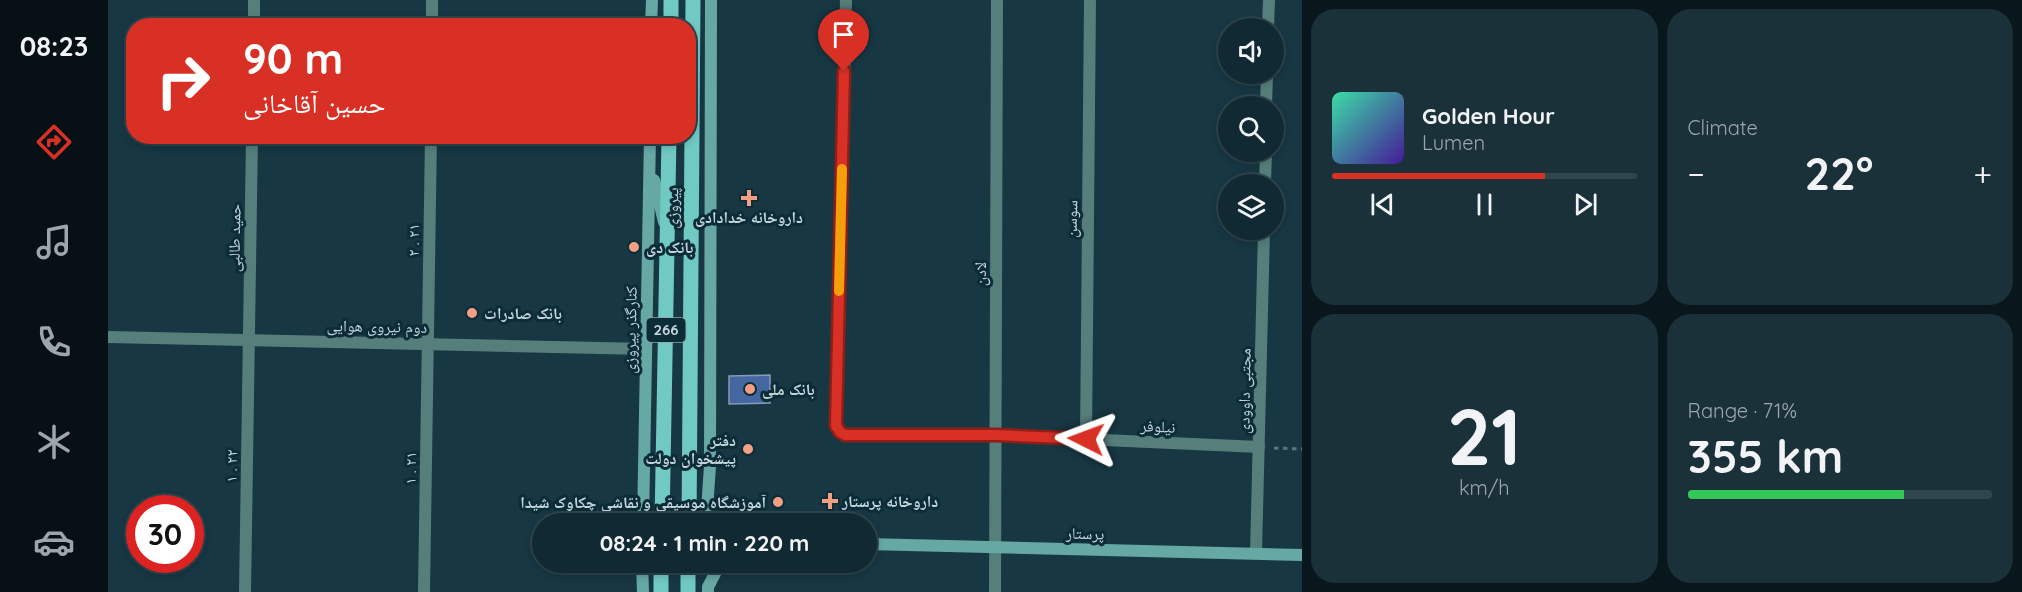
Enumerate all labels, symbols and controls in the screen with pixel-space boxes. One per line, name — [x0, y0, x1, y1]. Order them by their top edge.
pin — [818, 9, 869, 71]
icon: arrive — [827, 18, 860, 51]
map controls — [1218, 18, 1284, 240]
button: sound — [1218, 18, 1284, 84]
text: 08:23 — [20, 29, 88, 63]
text: 90 m — [243, 32, 343, 85]
icon: right — [144, 42, 222, 120]
text: حسین آقاخانی — [243, 86, 386, 120]
button: search — [1218, 96, 1284, 162]
text: Golden Hour — [1422, 102, 1555, 130]
text: Climate — [1688, 115, 1758, 140]
icon: directions — [33, 121, 75, 163]
text: Lumen — [1422, 130, 1485, 155]
text: 22° — [1805, 145, 1873, 201]
text: − — [1688, 153, 1705, 194]
text: + — [1973, 153, 1992, 194]
button: layers — [1218, 174, 1284, 240]
street label: پیروزی — [662, 187, 683, 229]
icon: previous — [1366, 188, 1399, 221]
icon: pause — [1468, 188, 1501, 221]
icon: next — [1569, 188, 1602, 221]
marker: داروخانه خدادادی — [742, 191, 756, 205]
street label: سوسن — [1061, 200, 1082, 238]
street label: حمید طالبی — [223, 204, 246, 272]
place label: داروخانه خدادادی — [695, 207, 803, 227]
icon: music — [33, 221, 75, 263]
street label: ۲ . ۲۱ — [403, 223, 423, 257]
place label: بانک دی — [646, 237, 693, 257]
marker: بانک دی — [627, 240, 641, 254]
street label: لادن — [970, 262, 991, 286]
street label: کنارگذر پیروزی — [619, 286, 642, 374]
place label: بانک صادرات — [484, 303, 562, 323]
marker: بانک صادرات — [465, 306, 479, 320]
street label: دوم نیروی هوایی — [327, 315, 427, 338]
road number: 266 — [646, 318, 686, 342]
icon: phone — [33, 321, 75, 363]
street label: مجتبی داوودی — [1233, 348, 1256, 434]
place label: بانک ملی — [762, 379, 815, 399]
marker: بانک ملی — [743, 382, 757, 396]
text: 21 — [1447, 387, 1522, 485]
text: Range · 71% — [1688, 398, 1797, 423]
position arrow — [1054, 407, 1118, 471]
street label: نیلوفر — [1139, 415, 1176, 437]
icon: climate — [33, 421, 75, 463]
text: 355 km — [1688, 428, 1843, 484]
place label: دفتر پیشخوان دولت — [645, 430, 736, 468]
marker: دفتر پیشخوان دولت — [741, 442, 755, 456]
street label: ۱ . ۲۲ — [221, 449, 241, 483]
street label: ۱ . ۲۱ — [400, 451, 420, 485]
text: km/h — [1459, 475, 1510, 500]
place label: داروخانه پرستار — [841, 491, 938, 511]
place label: آموزشگاه موسیقی و نقاشی چکاوک شیدا — [520, 492, 767, 512]
marker: داروخانه پرستار — [823, 494, 837, 508]
speed limit sign: 30 — [126, 495, 204, 573]
marker: آموزشگاه موسیقی و نقاشی چکاوک شیدا — [771, 495, 785, 509]
icon: car — [33, 521, 75, 563]
street label: پرستار — [1065, 523, 1105, 543]
text: 08:24 · 1 min · 220 m — [600, 529, 809, 557]

